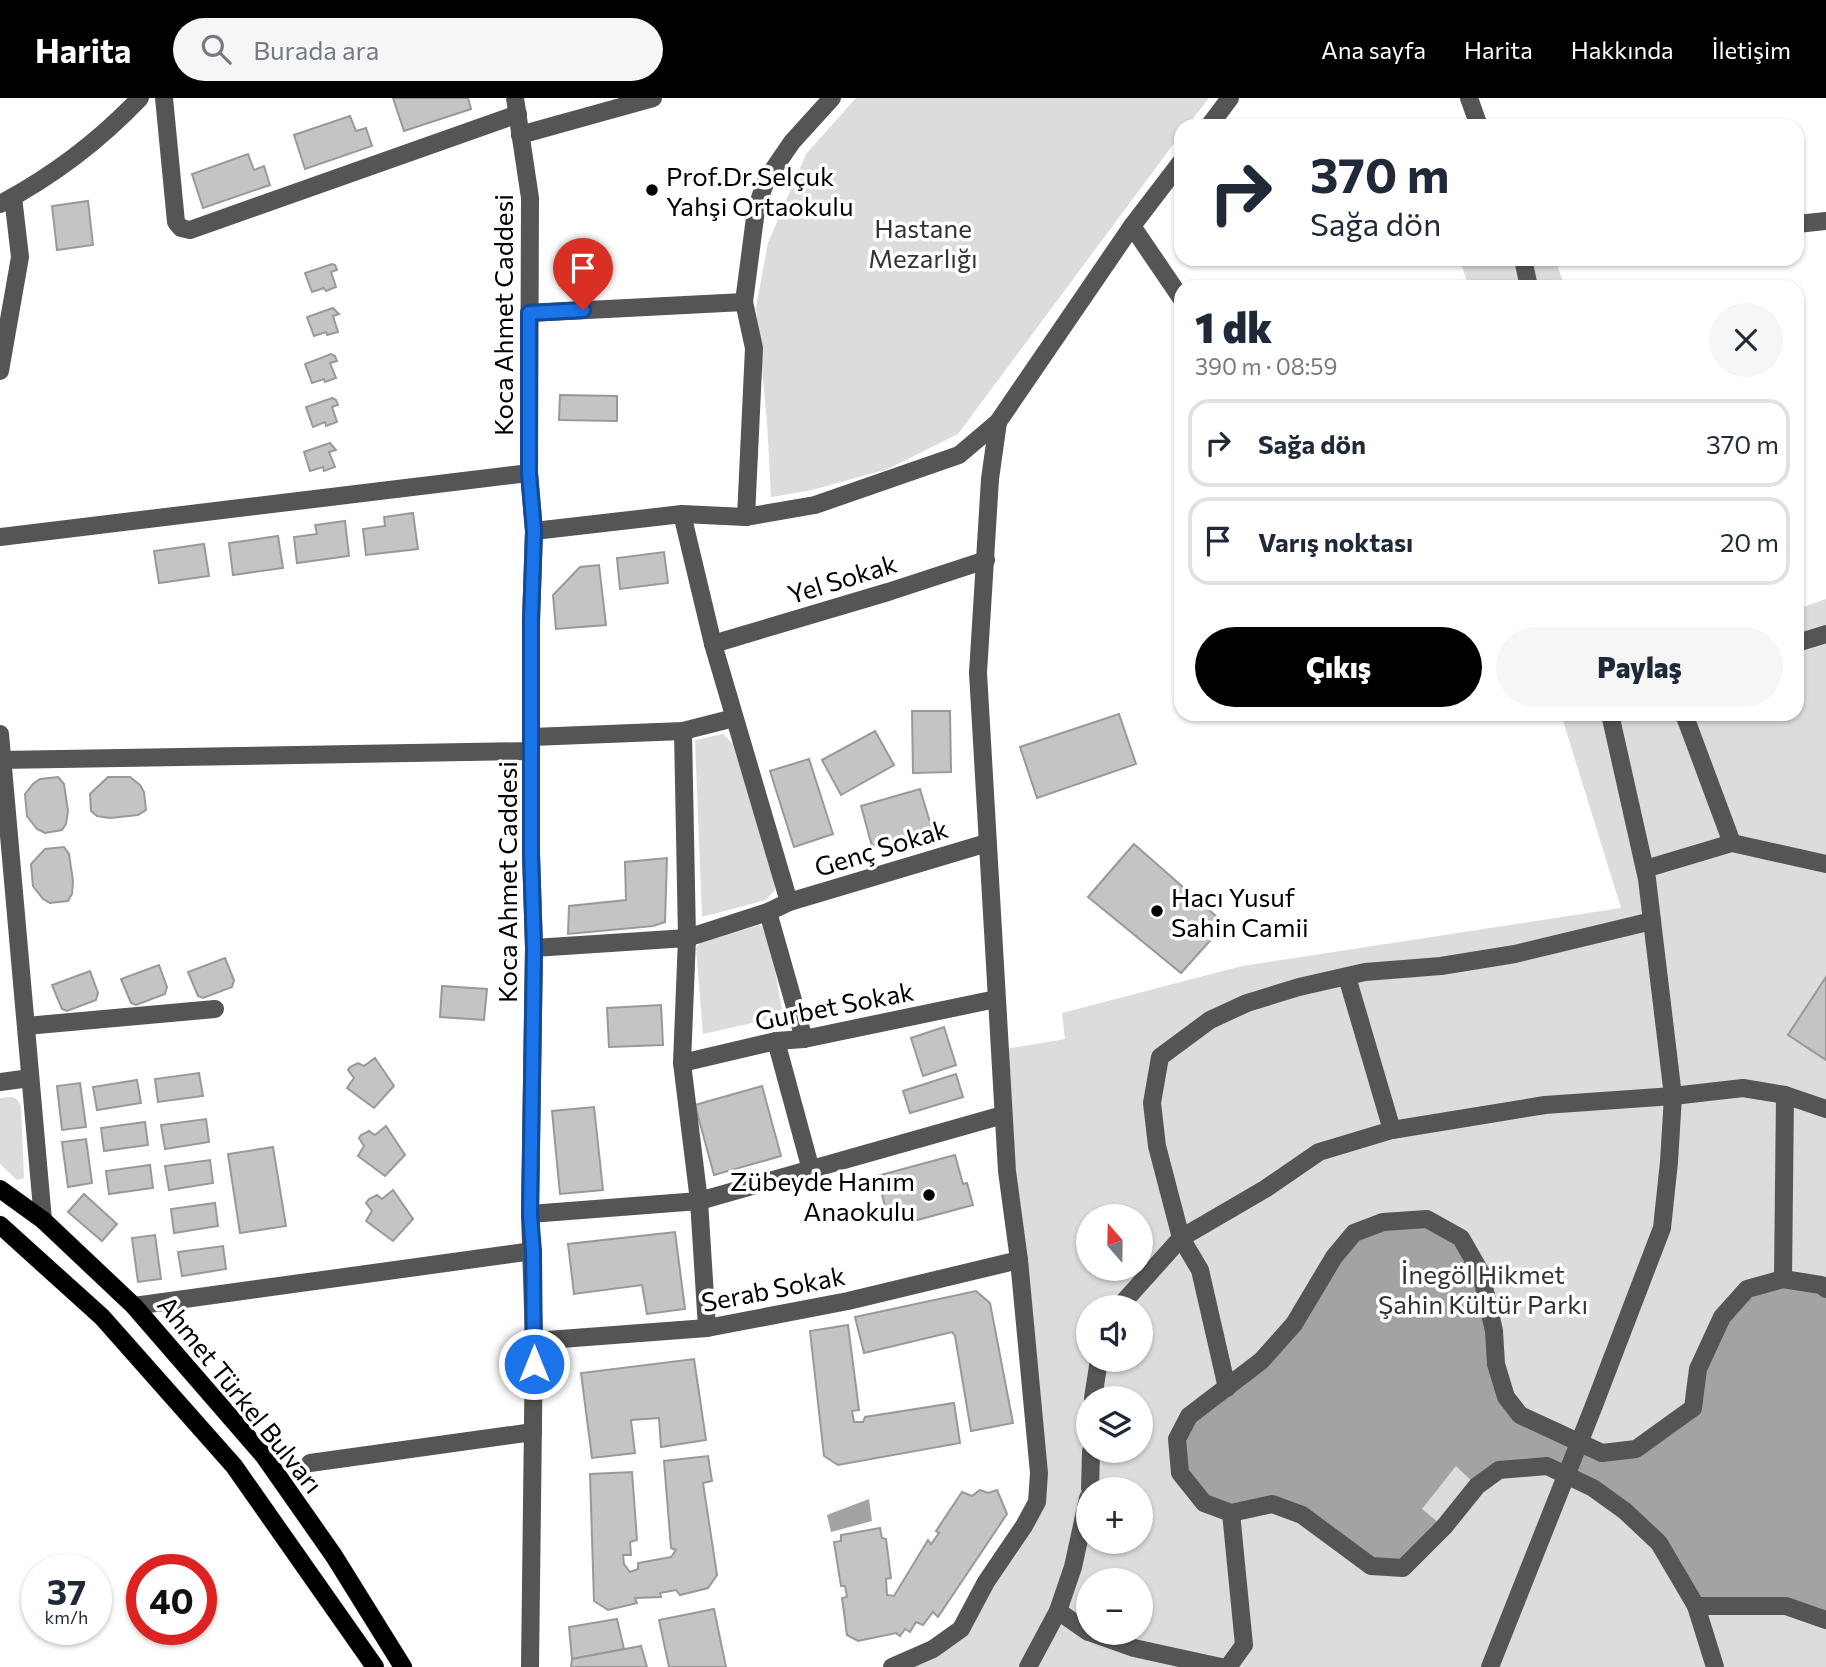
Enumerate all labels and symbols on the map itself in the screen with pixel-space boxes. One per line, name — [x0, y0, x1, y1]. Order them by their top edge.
place label: Prof.Dr.Selçuk Yahşi Ortaokulu — [666, 160, 854, 221]
marker: Prof.Dr.Selçuk Yahşi Ortaokulu — [644, 182, 660, 198]
street label: Koca Ahmet Caddesi — [487, 194, 518, 436]
park label: Hastane Mezarlığı — [868, 212, 978, 273]
pin — [553, 238, 613, 310]
street label: Yel Sokak — [784, 547, 900, 609]
street label: Koca Ahmet Caddesi — [491, 761, 522, 1003]
street label: Genç Sokak — [810, 812, 952, 882]
place label: Hacı Yusuf Sahin Camii — [1171, 881, 1309, 942]
marker: Hacı Yusuf Sahin Camii — [1149, 903, 1165, 919]
street label: Gurbet Sokak — [752, 974, 916, 1036]
place label: Zübeyde Hanım Anaokulu — [730, 1165, 915, 1226]
marker: Zübeyde Hanım Anaokulu — [921, 1187, 937, 1203]
north arrow — [1076, 1204, 1153, 1281]
park label: İnegöl Hikmet Şahin Kültür Parkı — [1378, 1258, 1588, 1319]
street label: Serab Sokak — [699, 1259, 847, 1317]
street label: Ahmet Türkel Bulvarı — [152, 1289, 330, 1499]
position arrow — [497, 1327, 571, 1401]
speed limit sign: 40 — [126, 1554, 217, 1645]

